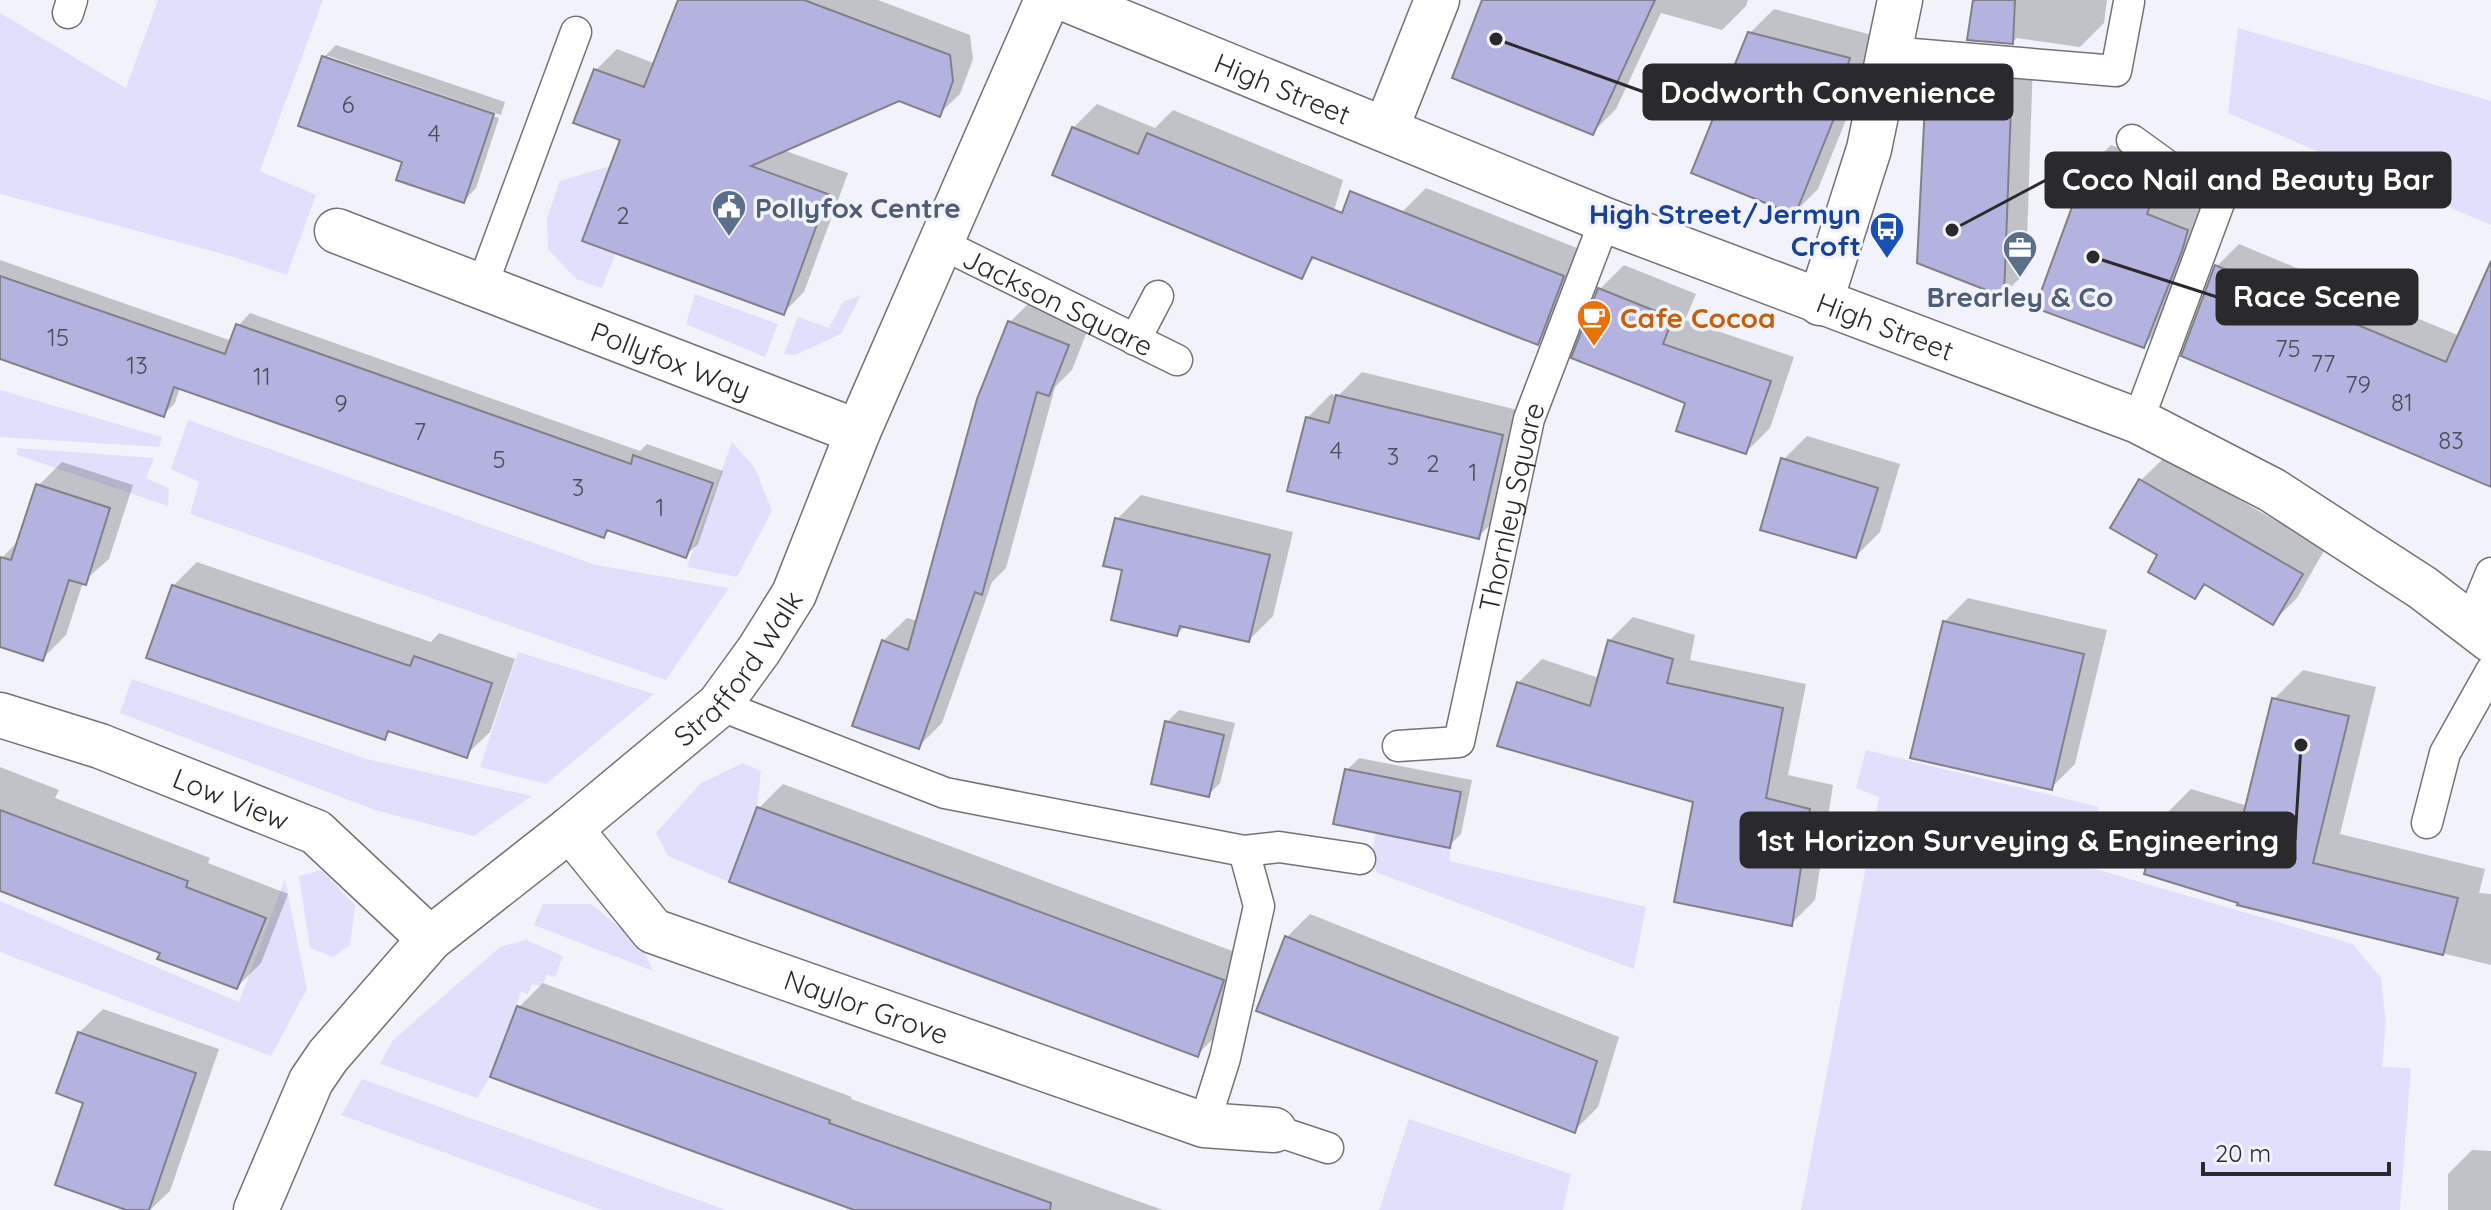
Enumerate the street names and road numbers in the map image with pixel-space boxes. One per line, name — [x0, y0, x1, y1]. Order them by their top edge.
street label: High Street — [1210, 45, 1356, 131]
street label: Jackson Square — [957, 240, 1159, 363]
street label: High Street — [1812, 284, 1959, 367]
street label: Pollyfox Way — [586, 313, 756, 406]
street label: Thornley Square — [1470, 397, 1552, 615]
street label: Strafford Walk — [666, 584, 810, 753]
street label: Low View — [168, 759, 294, 837]
street label: Naylor Grove — [780, 961, 953, 1051]

